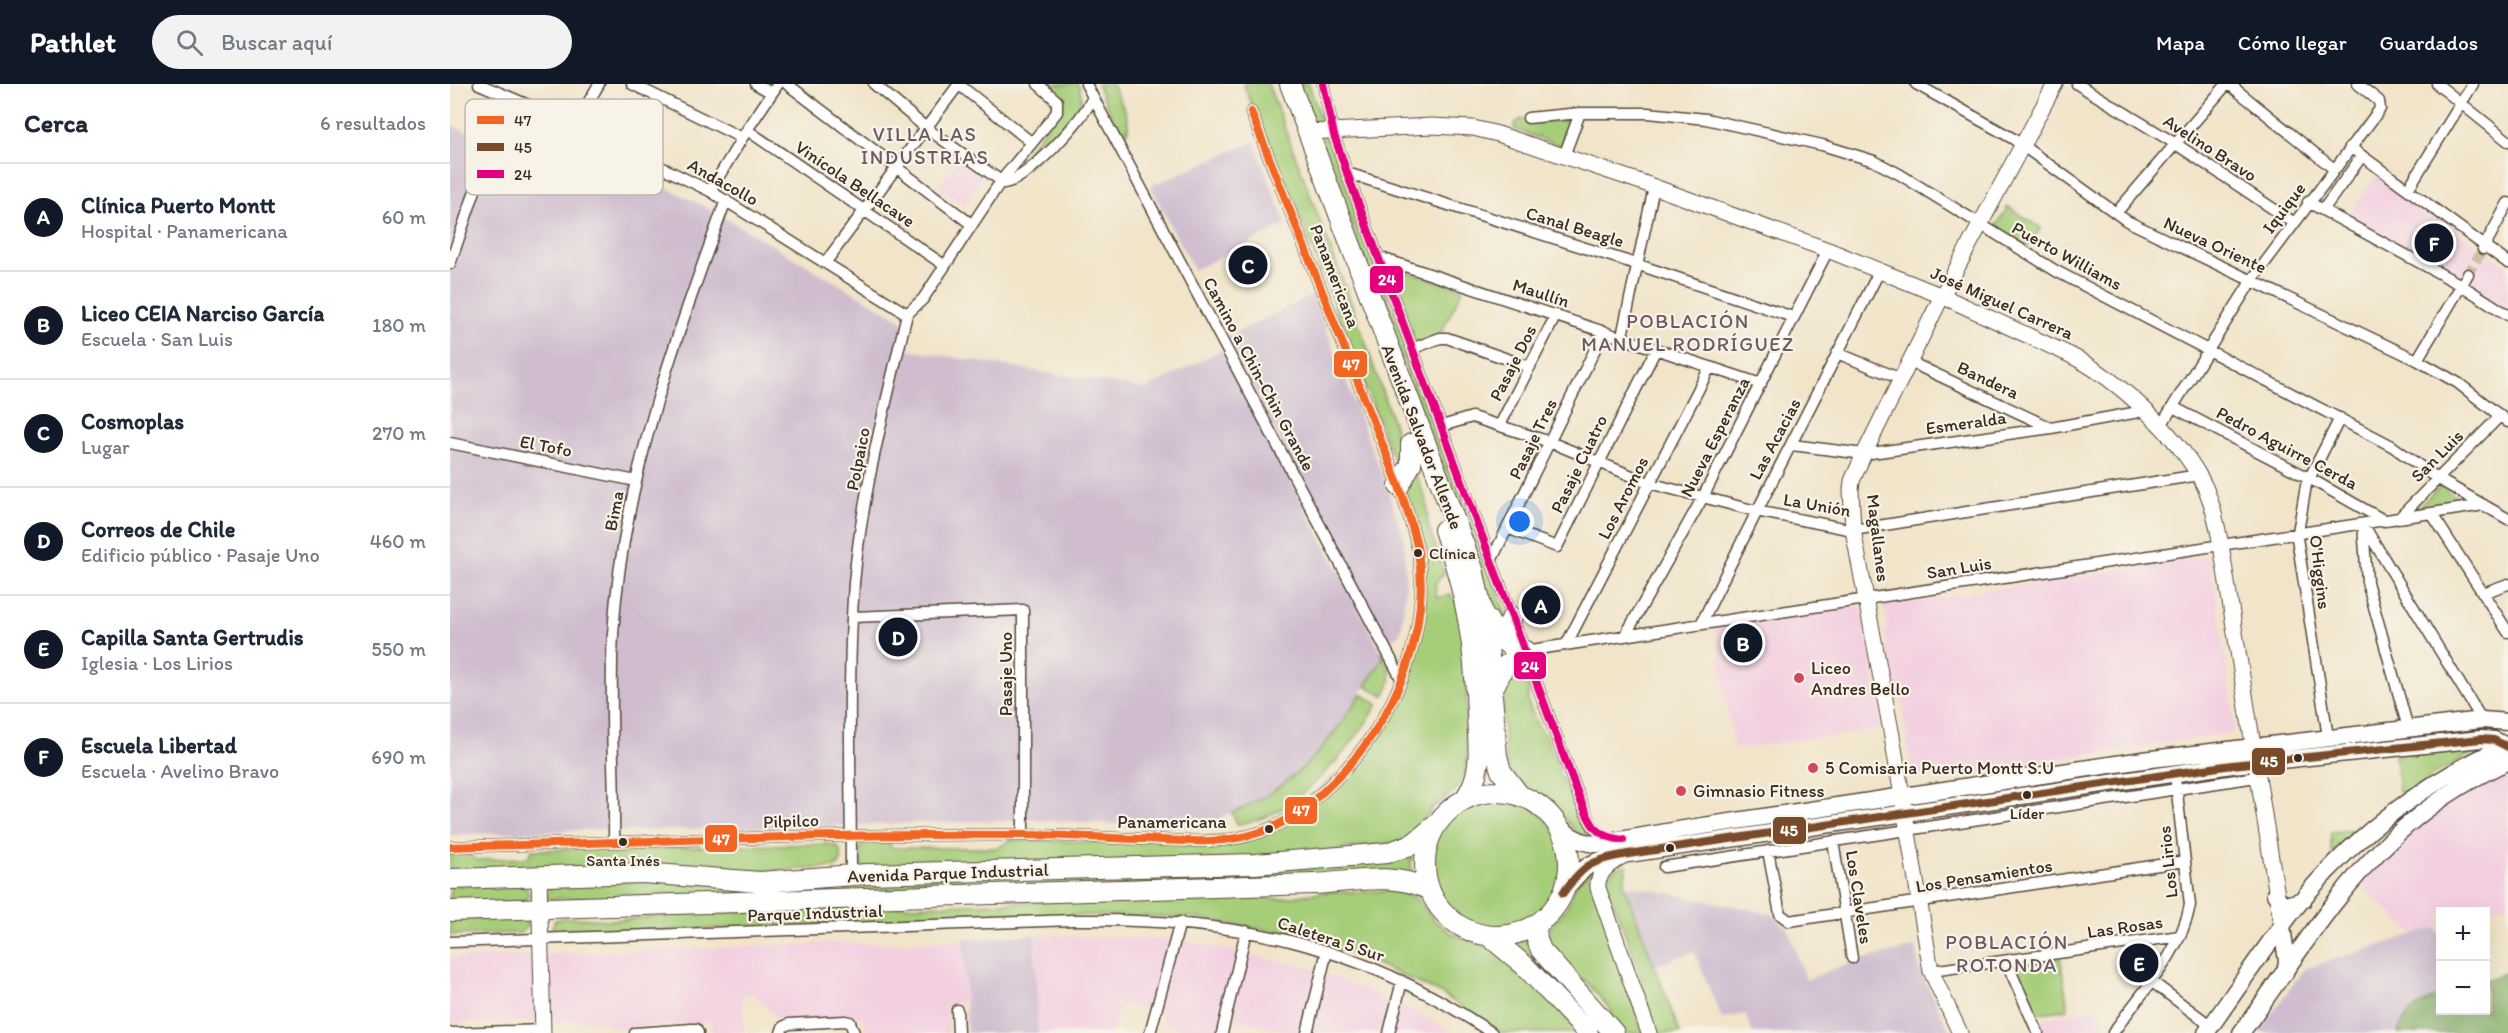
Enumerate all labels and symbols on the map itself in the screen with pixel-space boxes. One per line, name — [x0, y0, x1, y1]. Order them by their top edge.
legend — [465, 99, 663, 195]
street label: Avelino Bravo — [2159, 110, 2261, 186]
text: 47 — [514, 111, 532, 130]
district label: VILLA LAS INDUSTRIAS — [861, 122, 989, 169]
street label: Vinícola Bellacave — [791, 136, 919, 232]
text: 45 — [514, 138, 532, 157]
street label: Andacollo — [684, 154, 762, 210]
text: 24 — [514, 165, 532, 184]
street label: Iquique — [2258, 178, 2310, 238]
street label: Canal Beagle — [1523, 202, 1627, 252]
street label: Nueva Oriente — [2160, 212, 2270, 278]
street label: Puerto Williams — [2008, 217, 2126, 295]
pin: F — [2414, 220, 2454, 266]
street label: Panamericana — [1305, 221, 1365, 332]
pin: C — [1228, 242, 1268, 288]
street label: José Miguel Carrera — [1927, 262, 2077, 345]
line badge: 24 — [1369, 265, 1404, 294]
text: 24 — [1378, 270, 1396, 289]
street label: Camino a Chin-Chin Grande — [1198, 273, 1320, 475]
street label: Maullín — [1510, 274, 1572, 312]
district label: POBLACIÓN MANUEL RODRÍGUEZ — [1581, 309, 1795, 356]
street label: Pasaje Dos — [1485, 321, 1541, 405]
street label: Avenida Salvador Allende — [1377, 342, 1467, 532]
line badge: 47 — [1333, 350, 1368, 378]
text: 47 — [1342, 355, 1360, 374]
street label: Bandera — [1954, 356, 2023, 404]
street label: Nueva Esperanza — [1675, 373, 1755, 501]
street label: Las Acacias — [1744, 394, 1806, 484]
street label: Pasaje Tres — [1504, 395, 1562, 483]
street label: Pedro Aguirre Cerda — [2213, 401, 2362, 495]
street label: Esmeralda — [1924, 406, 2008, 440]
street label: Pasaje Cuatro — [1546, 411, 1612, 517]
street label: Polpaico — [841, 425, 875, 493]
street label: San Luis — [2406, 425, 2468, 487]
street label: El Tofo — [518, 430, 574, 462]
street label: Los Aromos — [1593, 453, 1653, 543]
street label: La Unión — [1782, 488, 1853, 522]
street label: Bima — [599, 489, 629, 533]
street label: Magallanes — [1862, 493, 1894, 583]
your location — [1505, 507, 1534, 536]
street label: O'Higgins — [2305, 534, 2335, 610]
place label: Clínica — [1429, 544, 1476, 563]
marker: Clínica — [1412, 547, 1424, 559]
street label: San Luis — [1925, 552, 1993, 584]
pin: A — [1522, 582, 1560, 628]
pin: D — [878, 614, 918, 660]
pin: B — [1724, 620, 1762, 666]
street label: Pasaje Uno — [995, 632, 1017, 716]
line badge: 24 — [1513, 651, 1547, 680]
text: 24 — [1521, 657, 1539, 676]
place label: Liceo Andres Bello — [1811, 657, 1910, 700]
marker: Liceo Andres Bello — [1792, 671, 1806, 685]
line badge: 45 — [2251, 747, 2286, 776]
text: 45 — [2260, 752, 2279, 771]
unlabelled marker — [2292, 752, 2304, 764]
place label: 5 Comisaria Puerto Montt S.U — [1825, 757, 2054, 779]
marker: 5 Comisaria Puerto Montt S.U — [1806, 761, 1820, 775]
place label: Gimnasio Fitness — [1693, 780, 1825, 802]
marker: Gimnasio Fitness — [1674, 784, 1688, 798]
marker: Líder — [2021, 789, 2033, 801]
line badge: 47 — [1284, 796, 1318, 825]
text: 47 — [1292, 801, 1310, 820]
place label: Líder — [2010, 804, 2044, 823]
street label: Pilpilco — [763, 809, 819, 833]
street label: Panamericana — [1117, 811, 1227, 833]
line badge: 45 — [1772, 816, 1807, 845]
text: 45 — [1780, 821, 1799, 840]
unlabelled marker — [1263, 823, 1275, 835]
line badge: 47 — [704, 824, 738, 853]
street label: Los Lirios — [2153, 825, 2183, 899]
text: 47 — [712, 830, 730, 849]
marker: Santa Inés — [617, 836, 629, 848]
unlabelled marker — [1664, 842, 1676, 854]
street label: Los Claveles — [1841, 849, 1877, 945]
place label: Santa Inés — [586, 851, 660, 870]
street label: Los Pensamientos — [1914, 854, 2054, 898]
street label: Avenida Parque Industrial — [847, 858, 1049, 888]
street label: Parque Industrial — [747, 900, 883, 926]
street label: Caletera 5 Sur — [1275, 911, 1388, 967]
street label: Las Rosas — [2086, 911, 2164, 943]
district label: POBLACIÓN ROTONDA — [1945, 930, 2069, 977]
pin: E — [2120, 940, 2158, 986]

